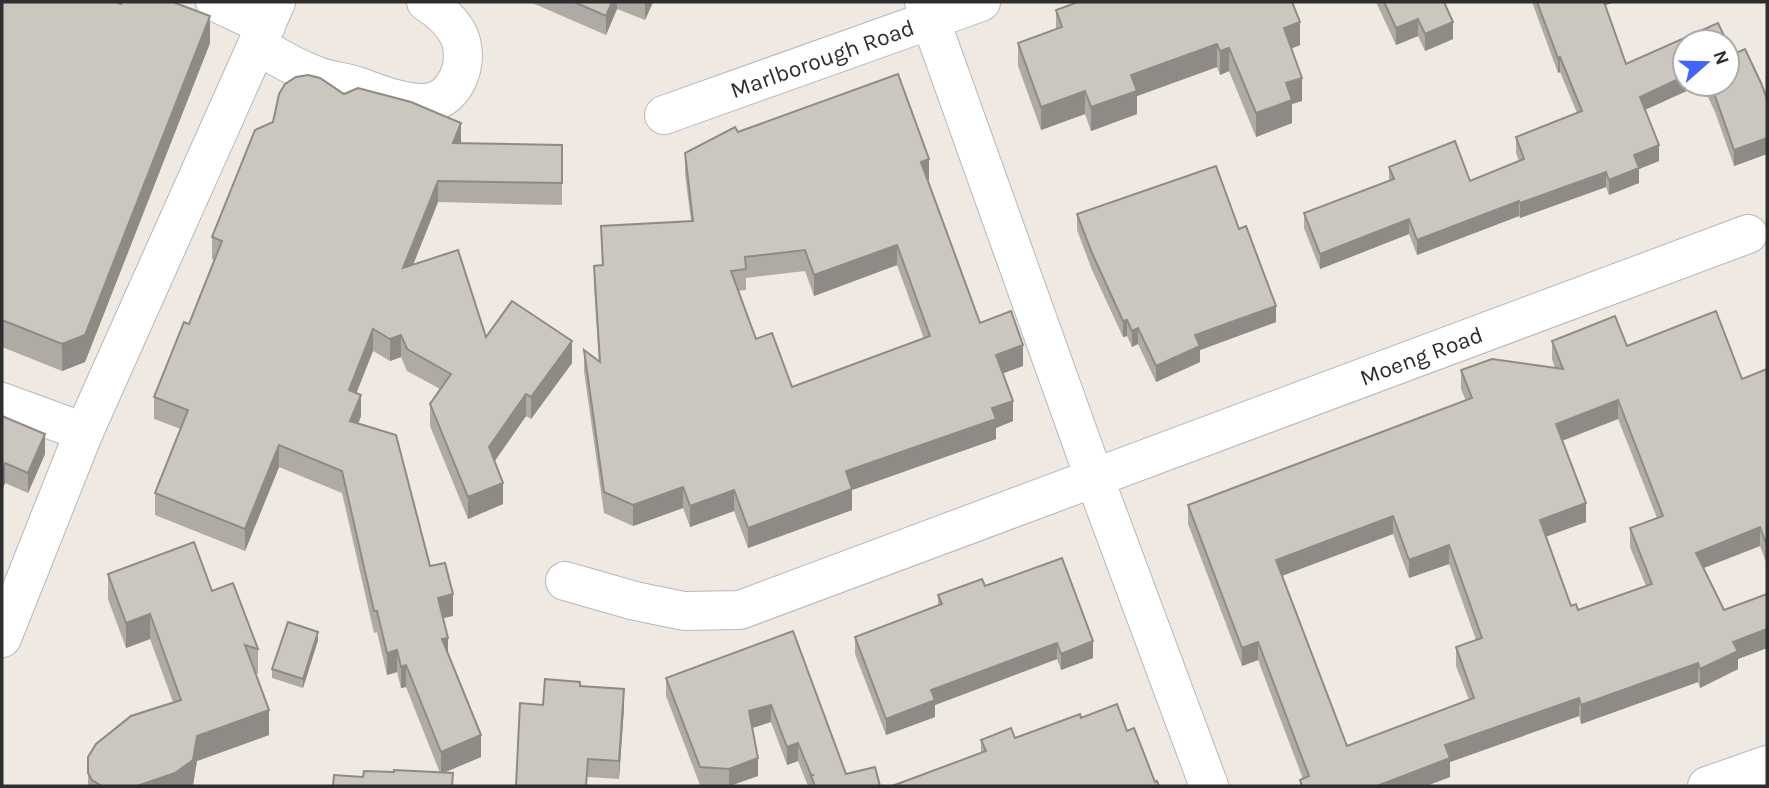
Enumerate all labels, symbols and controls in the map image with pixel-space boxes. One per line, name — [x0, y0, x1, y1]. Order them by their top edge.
street label: Marlborough Road — [727, 14, 918, 104]
north arrow — [1671, 28, 1741, 98]
text: N — [1708, 47, 1734, 68]
street label: Moeng Road — [1356, 321, 1487, 392]

